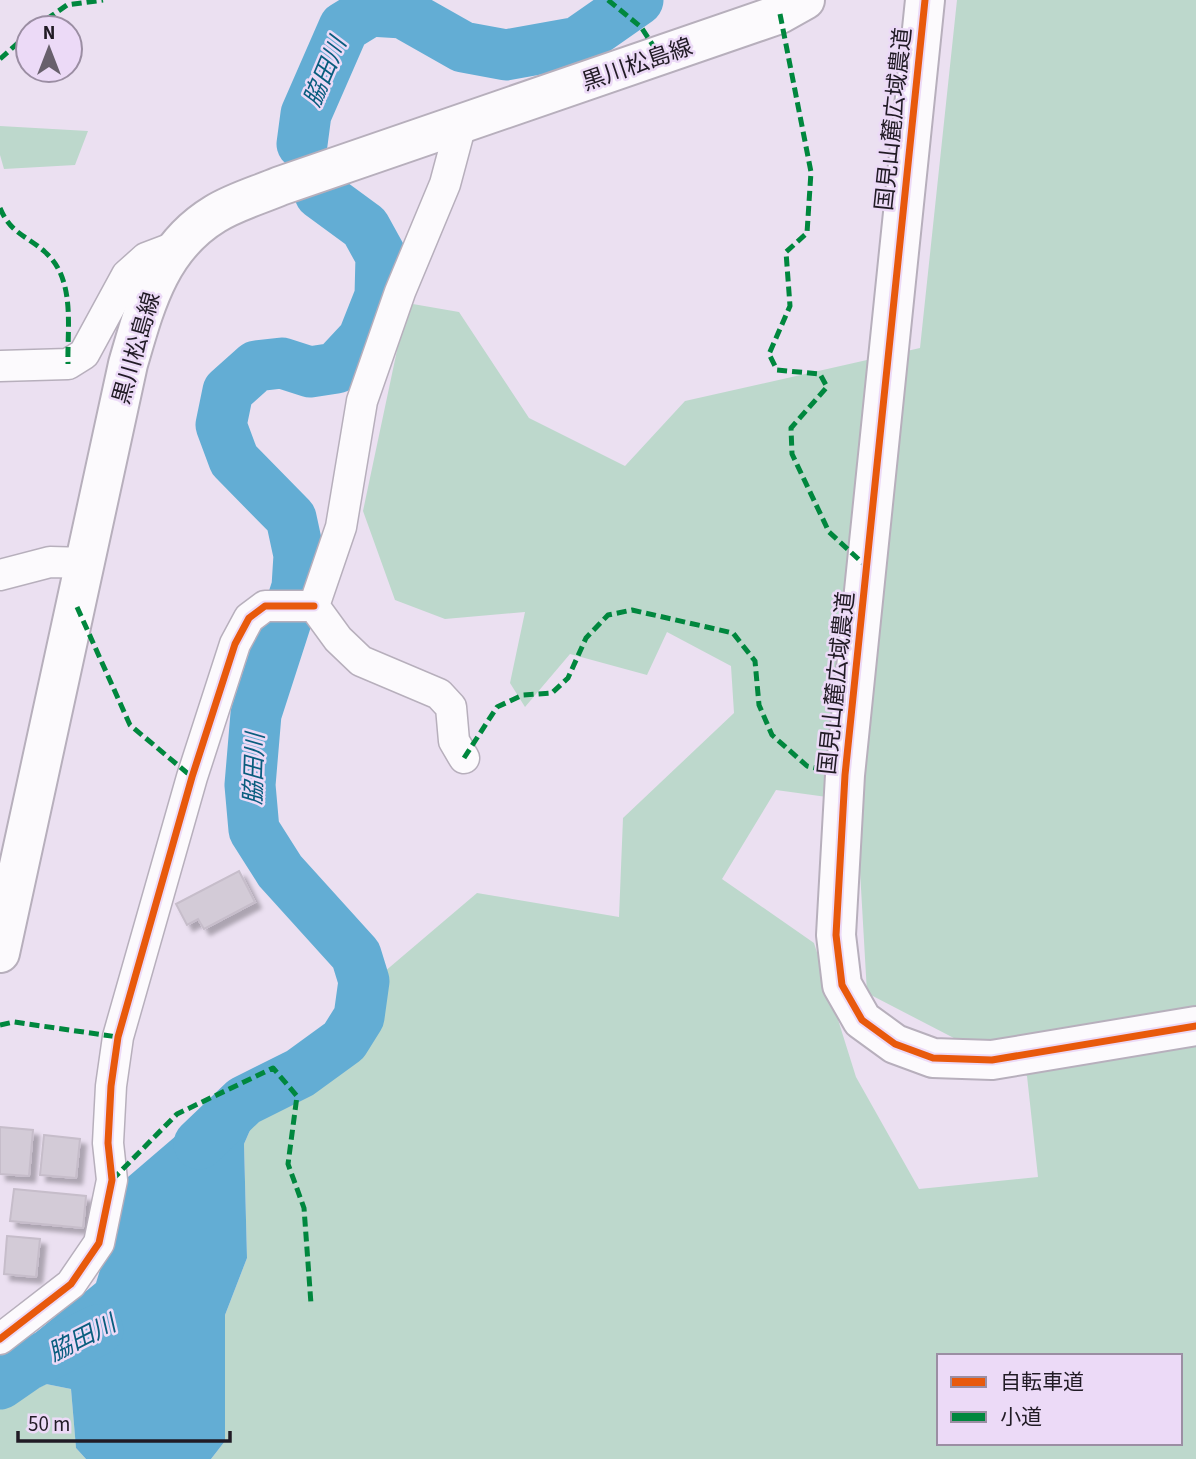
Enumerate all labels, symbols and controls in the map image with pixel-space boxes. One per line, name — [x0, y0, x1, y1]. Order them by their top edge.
north arrow — [14, 14, 84, 84]
text: N — [43, 20, 55, 47]
street label: 国見山麓広域農道 — [867, 26, 920, 212]
water label: 脇田川 — [295, 29, 357, 112]
street label: 黒川松島線 — [577, 30, 697, 99]
street label: 黒川松島線 — [105, 288, 168, 408]
street label: 国見山麓広域農道 — [810, 590, 863, 776]
water label: 脇田川 — [236, 729, 273, 806]
water label: 脇田川 — [42, 1305, 125, 1370]
legend — [937, 1354, 1182, 1445]
text: 自転車道 — [1000, 1367, 1084, 1397]
scale bar — [18, 1400, 229, 1444]
text: 小道 — [1000, 1402, 1042, 1432]
text: 50 m — [28, 1409, 70, 1439]

